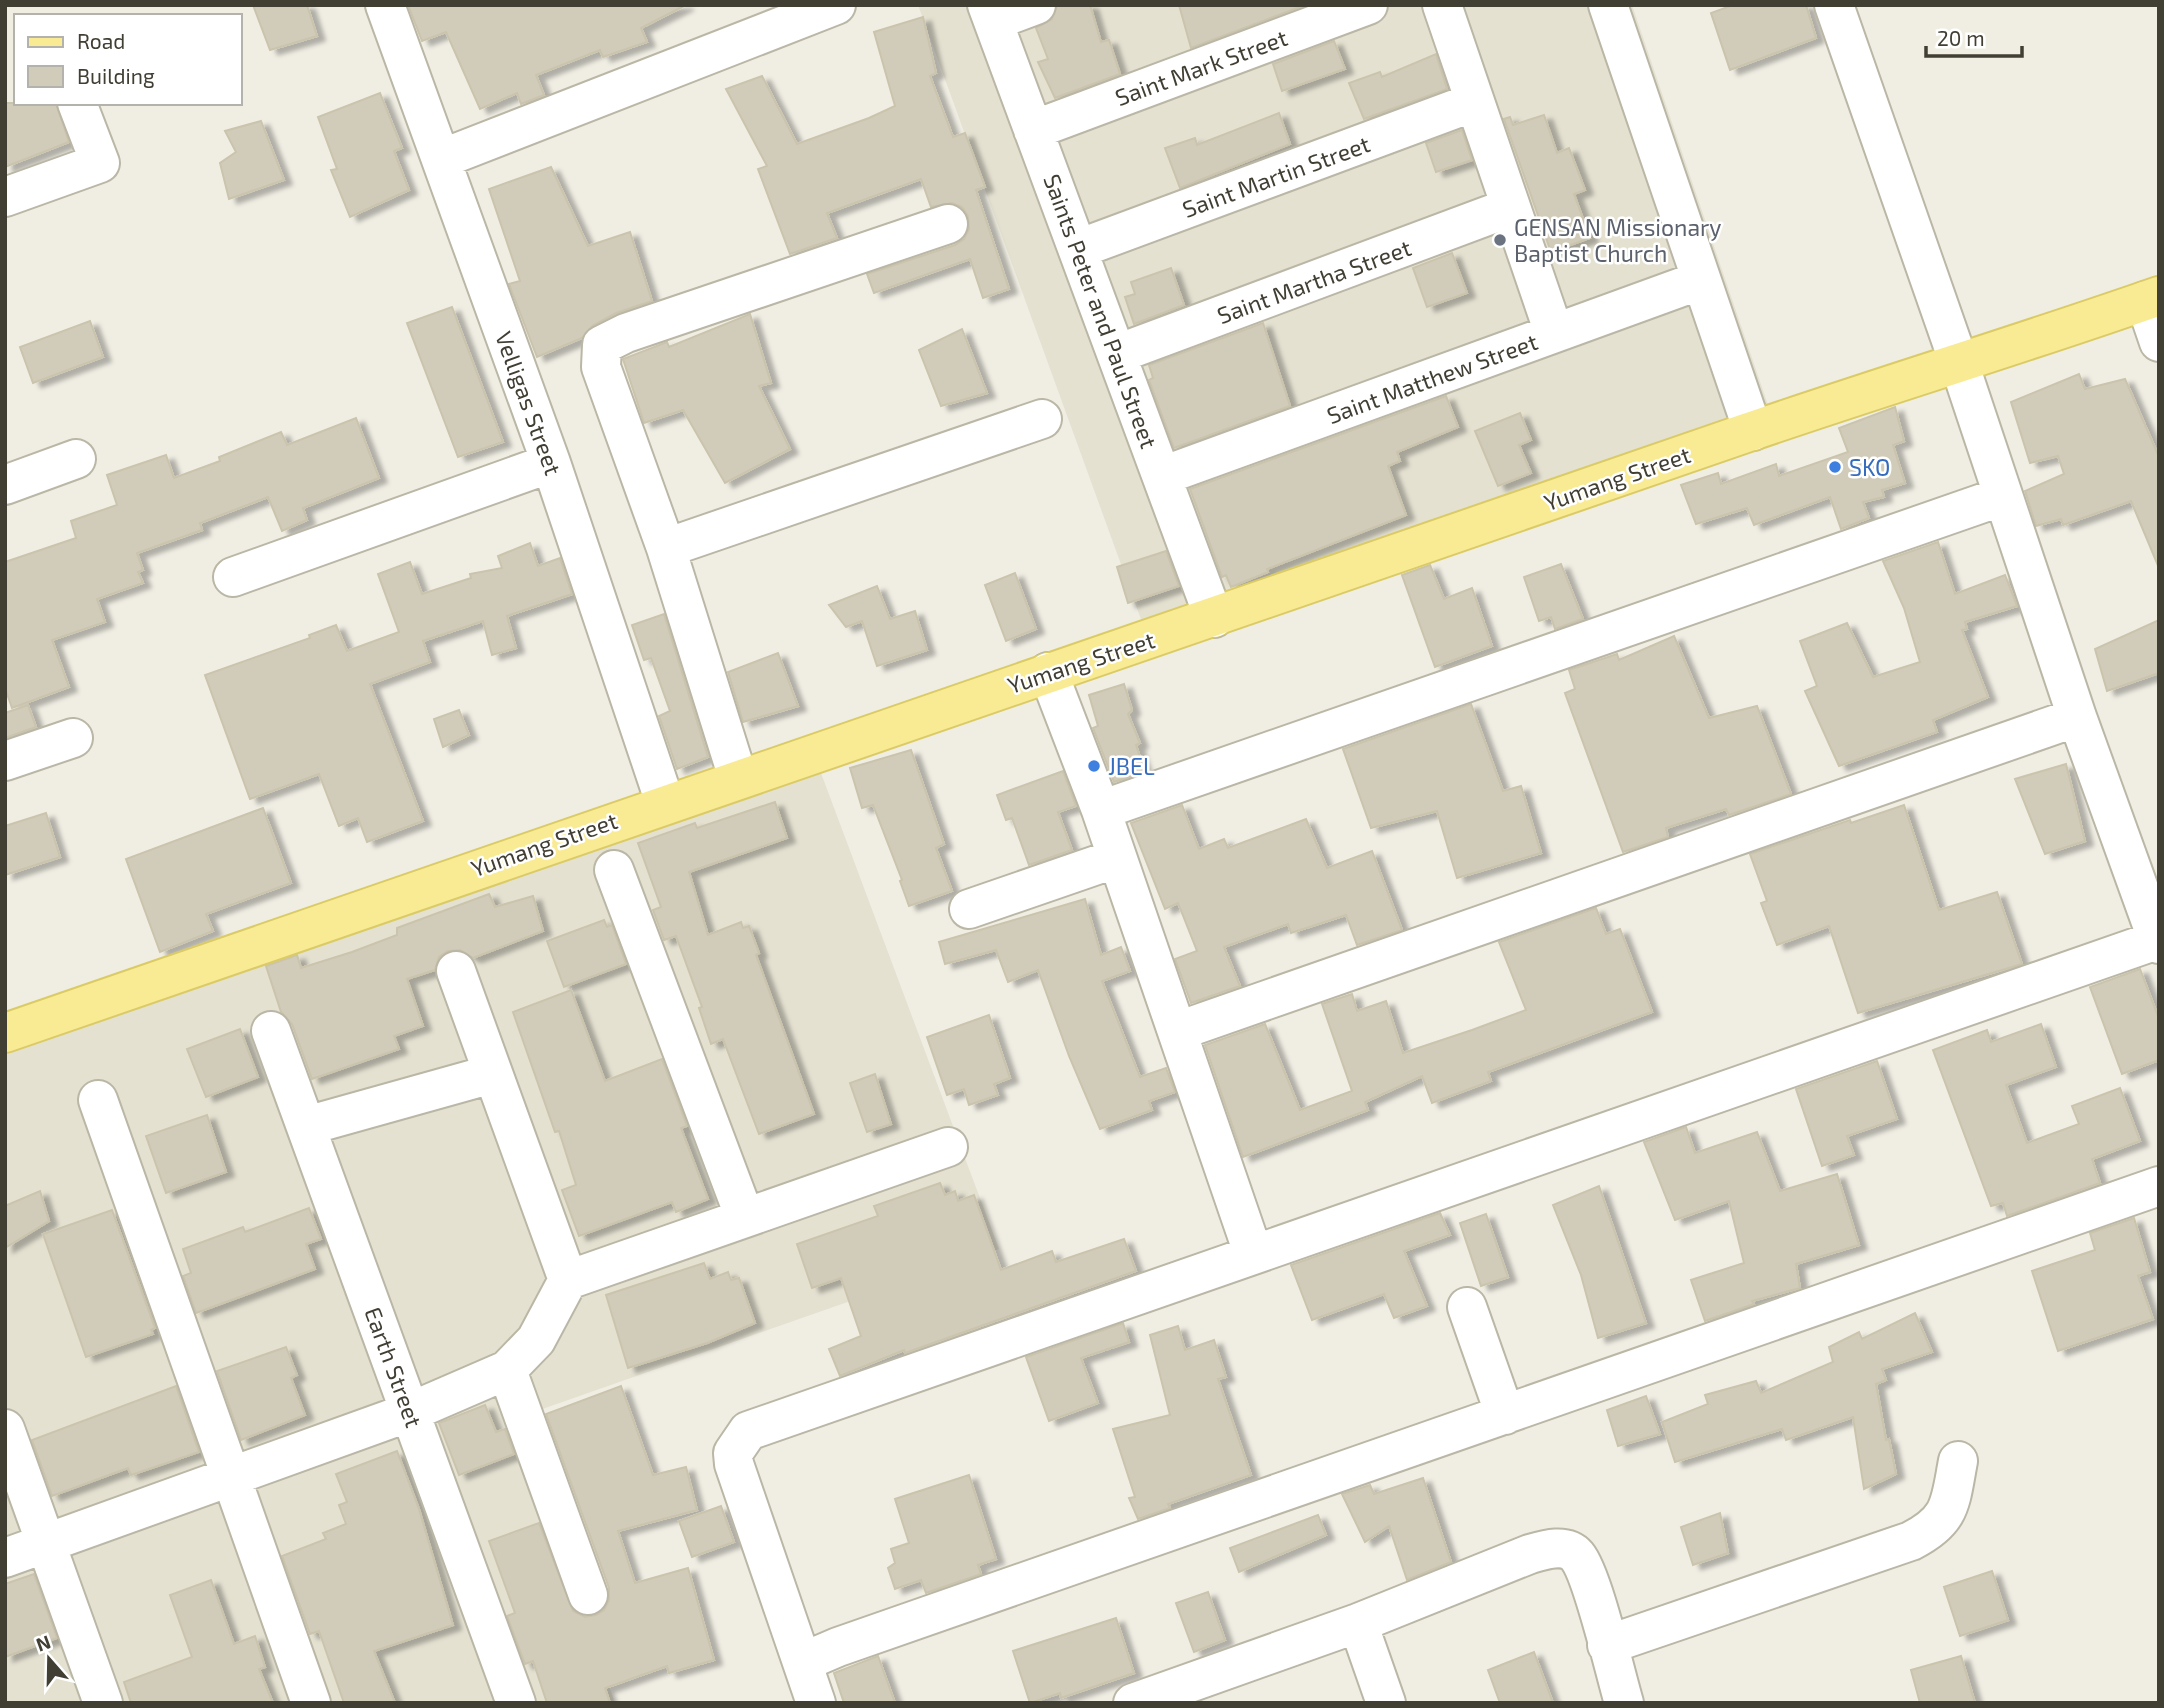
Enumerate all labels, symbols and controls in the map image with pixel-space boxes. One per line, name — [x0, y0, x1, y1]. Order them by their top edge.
legend — [14, 14, 242, 105]
scale bar — [1926, 14, 2022, 58]
street label: Saint Mark Street — [1111, 23, 1291, 111]
text: 20 m — [1937, 25, 1985, 50]
text: Road — [77, 28, 125, 53]
text: Building — [77, 63, 155, 88]
street label: Saint Martin Street — [1178, 129, 1374, 223]
street label: Saints Peter and Paul Street — [1038, 170, 1164, 452]
place label: GENSAN Missionary Baptist Church — [1514, 213, 1721, 267]
marker: GENSAN Missionary Baptist Church — [1492, 232, 1508, 248]
street label: Saint Martha Street — [1213, 233, 1415, 329]
street label: Velligas Street — [490, 327, 568, 479]
street label: Saint Matthew Street — [1323, 327, 1541, 429]
street label: Yumang Street — [1540, 440, 1694, 516]
place label: SKO — [1849, 453, 1890, 481]
marker: SKO — [1827, 459, 1843, 475]
street label: Yumang Street — [1004, 625, 1158, 699]
place label: JBEL — [1108, 752, 1155, 780]
marker: JBEL — [1086, 758, 1102, 774]
street label: Yumang Street — [467, 806, 621, 882]
street label: Earth Street — [359, 1303, 429, 1431]
north arrow — [14, 1624, 84, 1694]
text: N — [33, 1629, 53, 1656]

